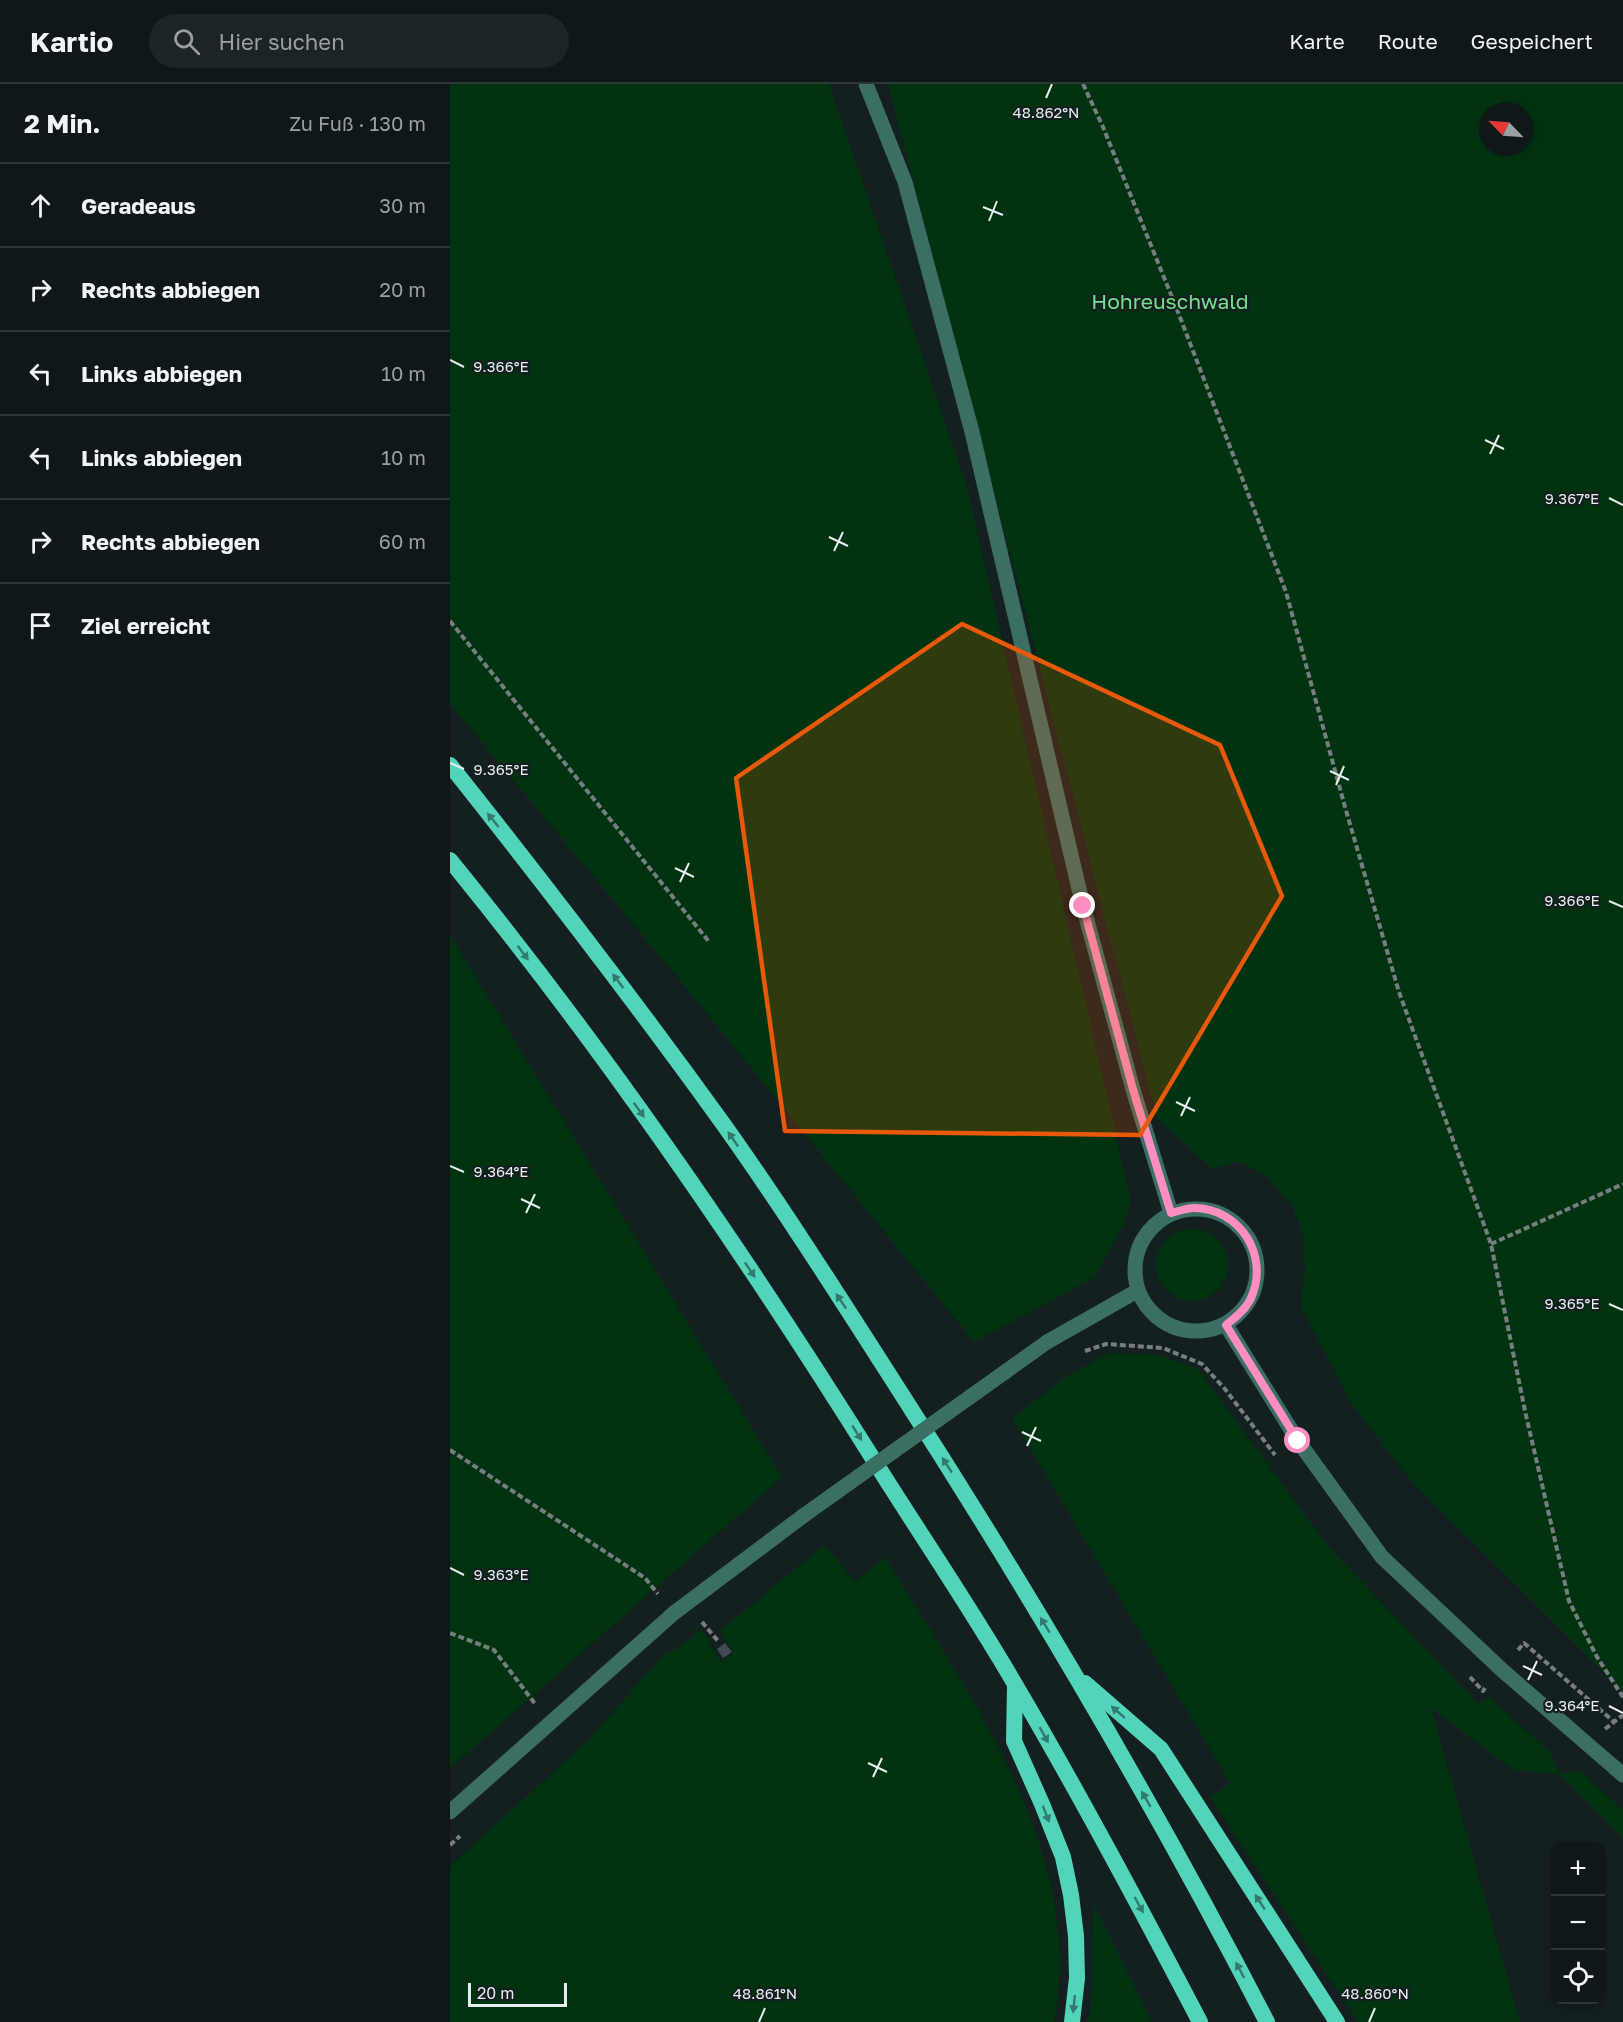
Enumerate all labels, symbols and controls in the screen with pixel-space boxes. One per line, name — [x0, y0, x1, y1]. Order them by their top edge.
search box — [149, 14, 569, 68]
text: Kartio — [30, 25, 113, 58]
icon: search — [170, 25, 203, 58]
text: Hier suchen — [218, 28, 345, 55]
text: Karte — [1289, 28, 1345, 54]
text: Route — [1378, 28, 1438, 54]
text: Gespeichert — [1471, 28, 1593, 54]
north arrow — [1479, 102, 1533, 156]
text: 48.862°N — [1013, 103, 1079, 121]
text: 2 Min. — [24, 108, 101, 139]
text: Zu Fuß · 130 m — [289, 111, 426, 135]
icon: ahead — [24, 189, 57, 222]
text: Geradeaus — [81, 192, 196, 219]
text: 30 m — [379, 193, 426, 217]
icon: right — [24, 273, 57, 306]
text: Rechts abbiegen — [81, 276, 260, 303]
text: 20 m — [379, 277, 426, 301]
park label: Hohreuschwald — [1091, 288, 1249, 314]
icon: left — [24, 357, 57, 390]
text: 9.366°E — [473, 357, 529, 375]
text: Links abbiegen — [81, 360, 242, 387]
text: 10 m — [381, 361, 426, 385]
icon: left — [24, 441, 57, 474]
text: Links abbiegen — [81, 444, 242, 471]
text: 10 m — [381, 445, 426, 469]
text: 9.367°E — [1545, 489, 1599, 507]
icon: right — [24, 525, 57, 558]
text: Rechts abbiegen — [81, 528, 260, 555]
text: 60 m — [379, 529, 426, 553]
icon: arrive — [24, 609, 57, 642]
text: Ziel erreicht — [81, 612, 210, 639]
text: 9.365°E — [473, 760, 529, 778]
one-way arrow — [488, 812, 500, 827]
text: 9.366°E — [1544, 891, 1600, 909]
route end — [1069, 892, 1095, 918]
one-way arrow — [517, 945, 530, 961]
one-way arrow — [612, 973, 625, 989]
one-way arrow — [633, 1101, 645, 1117]
one-way arrow — [727, 1131, 739, 1147]
text: 9.364°E — [474, 1162, 528, 1180]
one-way arrow — [745, 1262, 756, 1278]
one-way arrow — [836, 1293, 847, 1309]
text: 9.365°E — [1544, 1294, 1600, 1312]
one-way arrow — [852, 1425, 863, 1441]
route start — [1284, 1427, 1310, 1453]
one-way arrow — [942, 1457, 953, 1473]
text: 9.363°E — [473, 1565, 529, 1583]
one-way arrow — [1040, 1617, 1051, 1633]
text: 9.364°E — [1545, 1696, 1599, 1714]
one-way arrow — [1111, 1706, 1126, 1719]
one-way arrow — [1039, 1727, 1049, 1744]
one-way arrow — [1141, 1790, 1151, 1807]
one-way arrow — [1042, 1805, 1051, 1823]
map controls — [1551, 1842, 1605, 2004]
button: + — [1551, 1842, 1605, 1896]
one-way arrow — [1254, 1894, 1265, 1911]
button: − — [1551, 1896, 1605, 1950]
one-way arrow — [1134, 1897, 1144, 1914]
button: locate — [1551, 1950, 1605, 2004]
one-way arrow — [1235, 1961, 1245, 1978]
scale bar — [468, 1980, 567, 2008]
text: 20 m — [477, 1983, 514, 2003]
text: 48.861°N — [733, 1984, 797, 2002]
text: 48.860°N — [1341, 1984, 1409, 2002]
one-way arrow — [1069, 1995, 1079, 2014]

